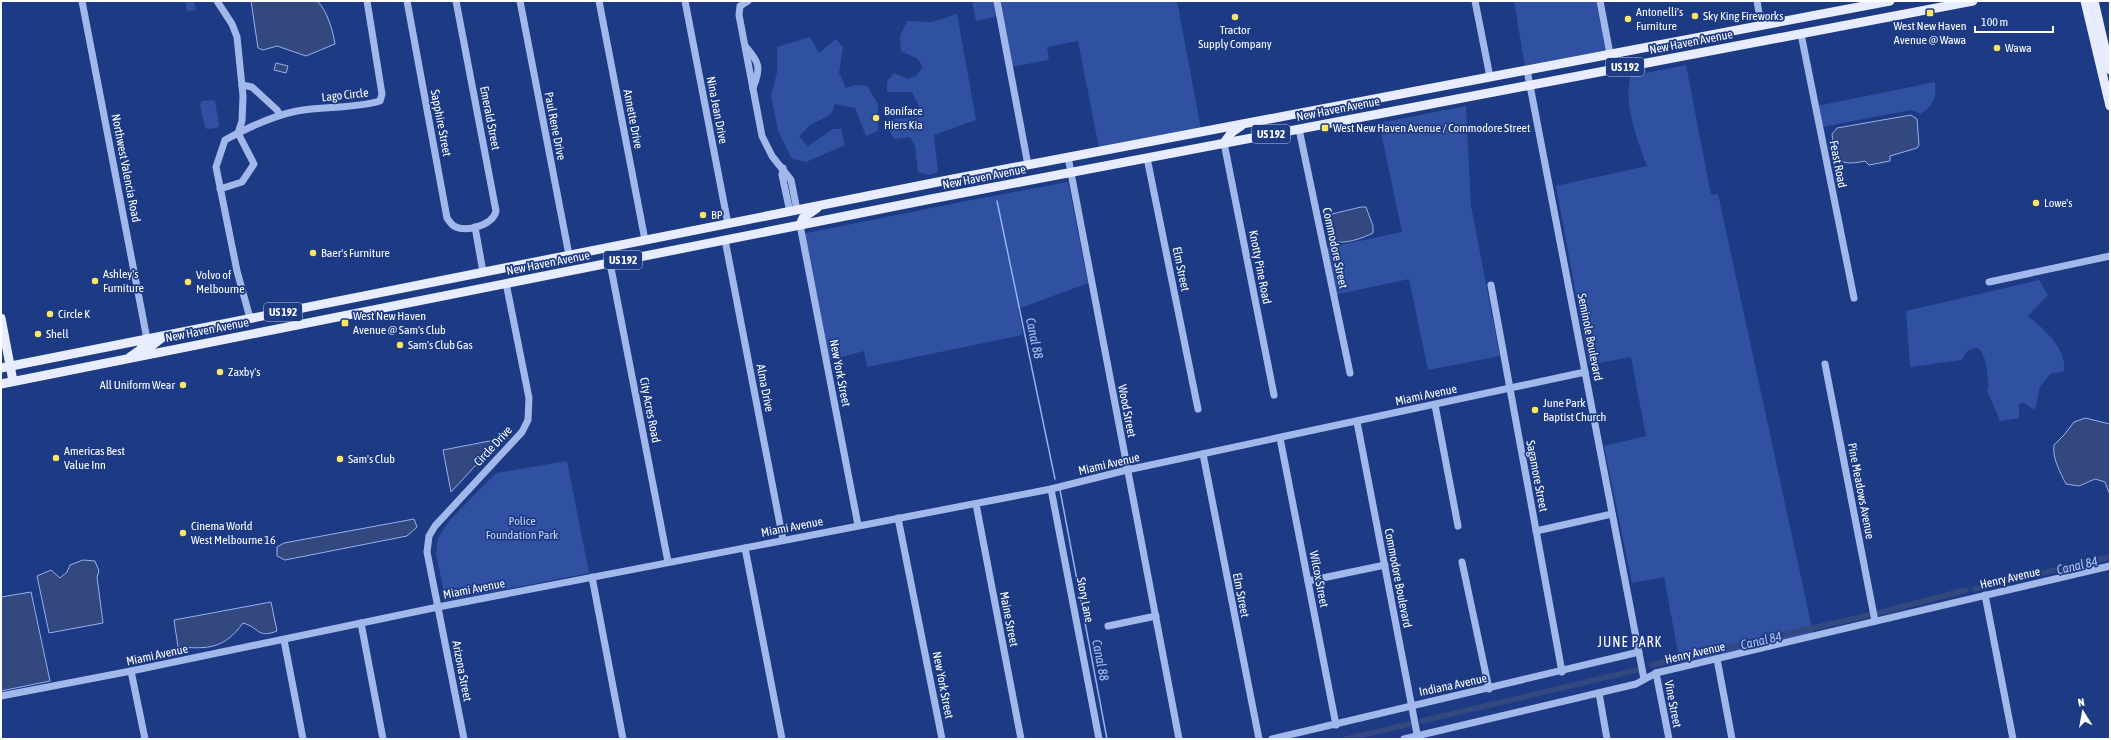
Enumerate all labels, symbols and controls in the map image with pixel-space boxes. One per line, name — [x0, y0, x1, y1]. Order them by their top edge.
place label: Antonelli's Furniture — [1636, 5, 1683, 33]
marker: West New Haven Avenue @ Wawa — [1925, 8, 1935, 18]
scale bar — [1975, 8, 2053, 34]
place label: Sky King Fireworks — [1703, 9, 1783, 23]
marker: Sky King Fireworks — [1690, 11, 1700, 21]
marker: Tractor Supply Company — [1230, 12, 1240, 22]
marker: Antonelli's Furniture — [1623, 14, 1633, 24]
text: 100 m — [1981, 15, 2008, 29]
place label: West New Haven Avenue @ Wawa — [1894, 19, 1967, 47]
place label: Tractor Supply Company — [1198, 23, 1272, 51]
street label: New Haven Avenue — [1648, 27, 1734, 57]
place label: Wawa — [2005, 41, 2032, 55]
marker: Wawa — [1992, 43, 2002, 53]
road number: US 192 — [1606, 58, 1644, 76]
street label: Nina Jean Drive — [704, 75, 730, 145]
street label: Emerald Street — [477, 85, 503, 152]
street label: Lago Circle — [321, 86, 369, 104]
street label: Annette Drive — [620, 88, 646, 150]
street label: Sapphire Street — [428, 89, 454, 158]
street label: Paul Rene Drive — [541, 91, 569, 161]
street label: New Haven Avenue — [1295, 94, 1381, 124]
place label: Boniface Hiers Kia — [884, 104, 923, 132]
street label: Northwest Valencia Road — [109, 113, 143, 223]
marker: Boniface Hiers Kia — [871, 113, 881, 123]
place label: West New Haven Avenue / Commodore Street — [1333, 121, 1531, 135]
marker: West New Haven Avenue / Commodore Street — [1320, 123, 1330, 133]
road number: US 192 — [1252, 125, 1290, 143]
street label: Feast Road — [1827, 139, 1849, 189]
street label: New Haven Avenue — [941, 162, 1027, 192]
place label: Lowe's — [2044, 196, 2073, 210]
marker: Lowe's — [2031, 198, 2041, 208]
street label: Commodore Street — [1320, 206, 1351, 290]
place label: BP — [711, 208, 723, 222]
marker: BP — [698, 210, 708, 220]
street label: Knotty Pine Road — [1246, 229, 1274, 305]
place label: Baer's Furniture — [321, 246, 390, 260]
street label: Elm Street — [1169, 246, 1193, 293]
marker: Baer's Furniture — [308, 248, 318, 258]
street label: New Haven Avenue — [505, 248, 591, 278]
road number: US 192 — [604, 251, 642, 269]
place label: Ashley's Furniture — [103, 267, 144, 295]
place label: Volvo of Melbourne — [196, 268, 245, 296]
marker: Ashley's Furniture — [90, 276, 100, 286]
marker: Volvo of Melbourne — [183, 277, 193, 287]
street label: Seminole Boulevard — [1575, 292, 1605, 382]
road number: US 192 — [264, 303, 302, 321]
place label: Circle K — [58, 307, 90, 321]
marker: Circle K — [45, 309, 55, 319]
place label: West New Haven Avenue @ Sam's Club — [353, 309, 446, 337]
street label: New Haven Avenue — [164, 315, 250, 345]
water label: Canal 88 — [1023, 316, 1046, 360]
marker: West New Haven Avenue @ Sam's Club — [340, 318, 350, 328]
place label: Shell — [46, 327, 69, 341]
marker: Shell — [33, 329, 43, 339]
place label: Sam's Club Gas — [408, 338, 473, 352]
street label: New York Street — [827, 338, 853, 408]
marker: Sam's Club Gas — [395, 340, 405, 350]
street label: Alma Drive — [754, 363, 776, 413]
place label: Zaxby's — [228, 365, 261, 379]
marker: Zaxby's — [215, 367, 225, 377]
street label: City Acres Road — [637, 376, 663, 444]
place label: All Uniform Wear — [100, 378, 175, 392]
marker: All Uniform Wear — [178, 380, 188, 390]
street label: Miami Avenue — [1394, 382, 1458, 408]
street label: Wood Street — [1115, 384, 1139, 439]
place label: June Park Baptist Church — [1543, 396, 1606, 424]
marker: June Park Baptist Church — [1530, 405, 1540, 415]
street label: Circle Drive — [471, 423, 515, 469]
street label: Sagamore Street — [1523, 439, 1551, 513]
street label: Pine Meadows Avenue — [1845, 442, 1877, 540]
place label: Americas Best Value Inn — [64, 444, 126, 472]
street label: Miami Avenue — [1077, 450, 1141, 478]
place label: Sam's Club — [348, 452, 395, 466]
marker: Americas Best Value Inn — [51, 453, 61, 463]
marker: Sam's Club — [335, 454, 345, 464]
park label: Police Foundation Park — [486, 514, 559, 542]
street label: Miami Avenue — [760, 514, 824, 540]
place label: Cinema World West Melbourne 16 — [191, 519, 276, 547]
street label: Commodore Boulevard — [1381, 527, 1415, 629]
marker: Cinema World West Melbourne 16 — [178, 528, 188, 538]
street label: Wilcox Street — [1307, 550, 1331, 609]
water label: Canal 84 — [2055, 553, 2099, 577]
street label: Henry Avenue — [1978, 564, 2042, 592]
street label: Elm Street — [1230, 572, 1252, 619]
street label: Miami Avenue — [442, 576, 506, 602]
street label: Story Lane — [1074, 576, 1096, 624]
street label: Maine Street — [997, 590, 1021, 648]
water label: Canal 84 — [1739, 628, 1783, 652]
district label: JUNE PARK — [1598, 634, 1662, 650]
water label: Canal 88 — [1089, 638, 1112, 682]
street label: Henry Avenue — [1663, 639, 1727, 667]
street label: Arizona Street — [449, 640, 475, 703]
street label: Miami Avenue — [125, 642, 189, 668]
street label: New York Street — [930, 650, 956, 720]
street label: Indiana Avenue — [1418, 671, 1488, 699]
street label: Vine Street — [1662, 679, 1685, 729]
north arrow — [2063, 692, 2103, 732]
text: N — [2077, 696, 2085, 709]

